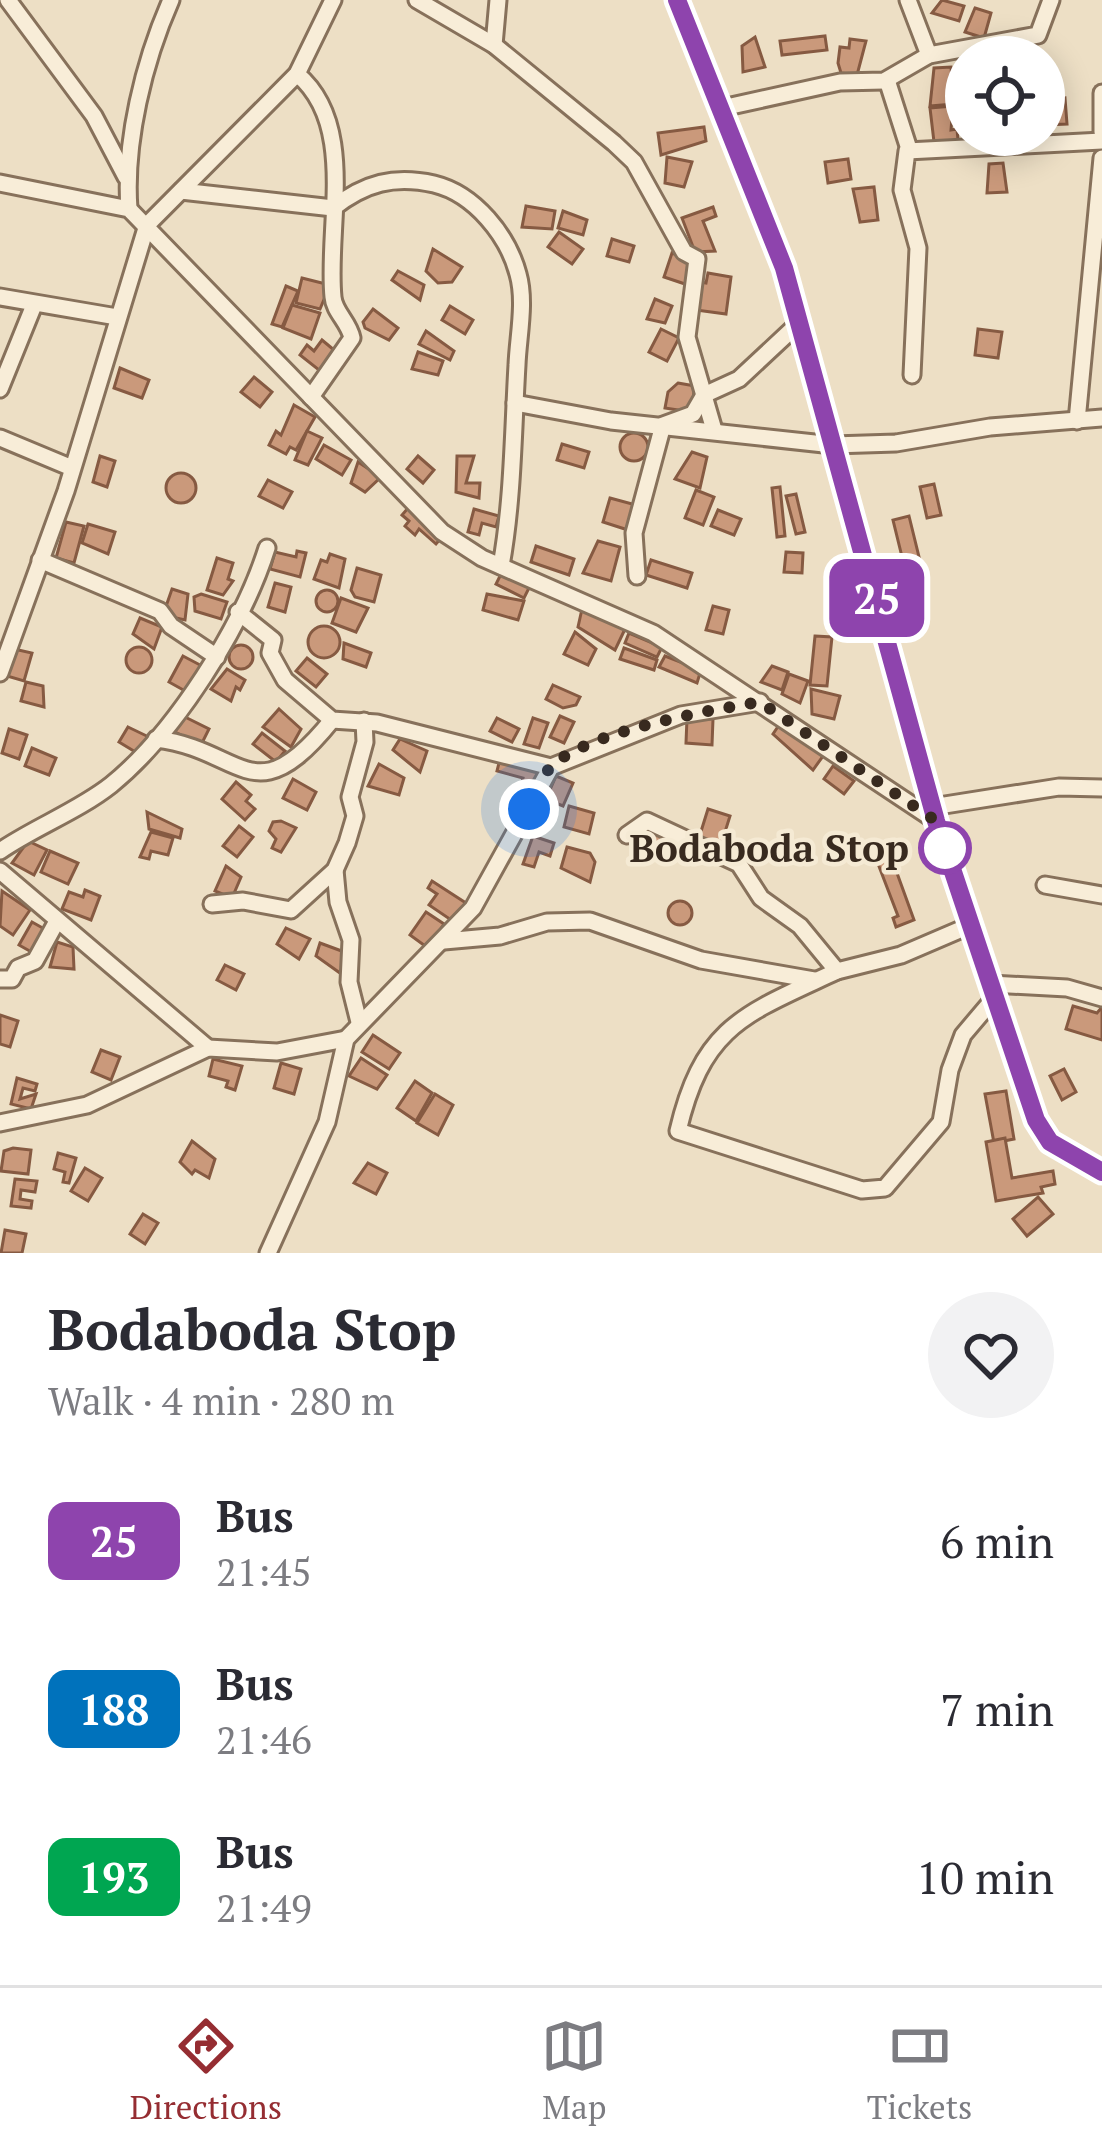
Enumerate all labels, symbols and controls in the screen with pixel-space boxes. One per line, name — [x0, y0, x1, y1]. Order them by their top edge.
map controls — [945, 36, 1065, 156]
button: locate — [945, 36, 1065, 156]
line badge: 25 — [823, 559, 931, 637]
text: 25 — [853, 570, 901, 626]
your location — [499, 779, 559, 839]
place label: Bodaboda Stop — [629, 821, 909, 873]
marker: Bodaboda Stop — [920, 823, 970, 873]
text: Bodaboda Stop — [48, 1291, 457, 1366]
button: heart — [928, 1292, 1054, 1418]
text: Walk · 4 min · 280 m — [48, 1374, 394, 1426]
text: Bus — [216, 1485, 294, 1545]
text: 6 min — [940, 1511, 1054, 1571]
text: 25 — [90, 1513, 138, 1569]
text: 21:45 — [216, 1545, 312, 1597]
text: Bus — [216, 1653, 294, 1713]
text: 7 min — [940, 1679, 1054, 1739]
text: 188 — [78, 1681, 150, 1737]
text: 21:46 — [216, 1713, 312, 1765]
text: Bus — [216, 1821, 294, 1881]
text: 10 min — [916, 1847, 1054, 1907]
text: 193 — [78, 1849, 150, 1905]
text: 21:49 — [216, 1881, 312, 1933]
tab: Directions — [130, 2013, 282, 2128]
tab: Map — [541, 2013, 607, 2128]
tab: Tickets — [867, 2013, 972, 2128]

